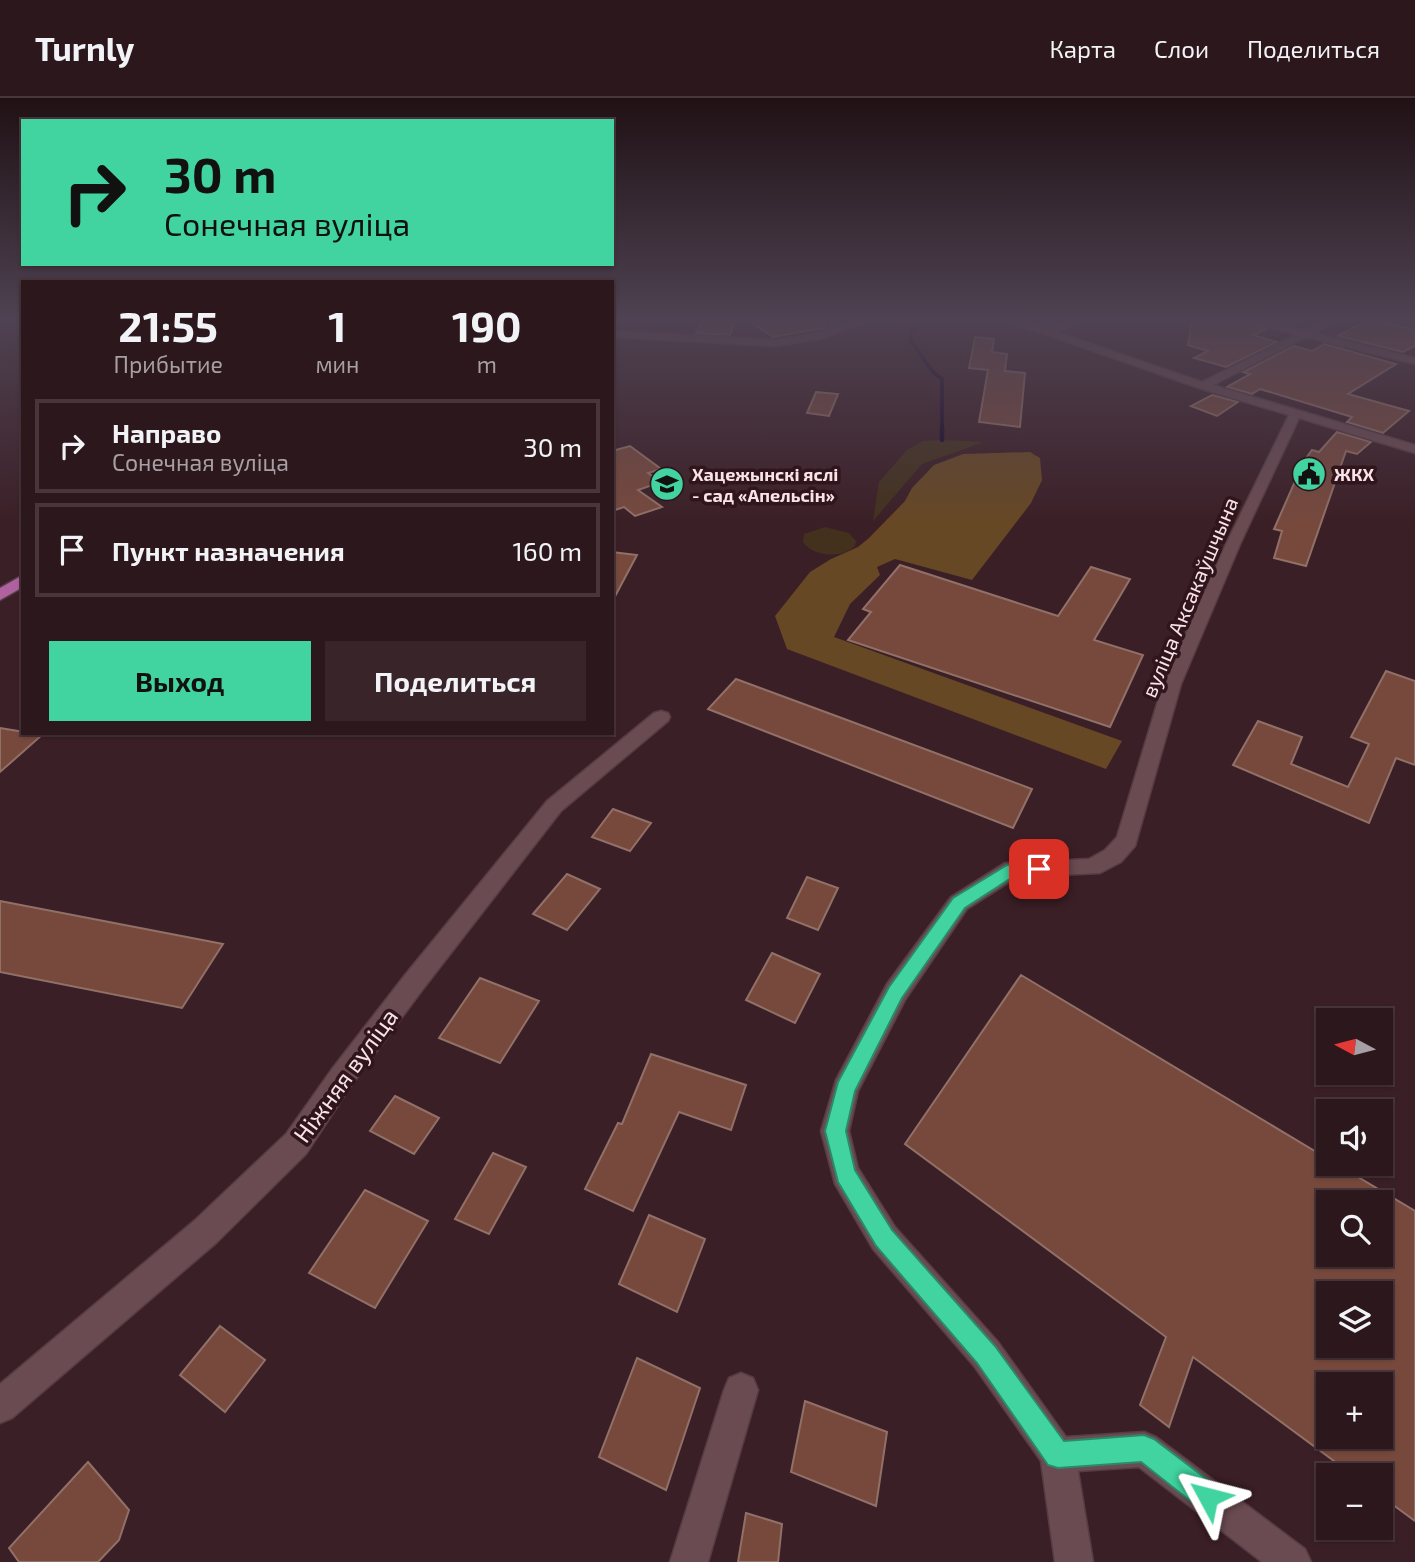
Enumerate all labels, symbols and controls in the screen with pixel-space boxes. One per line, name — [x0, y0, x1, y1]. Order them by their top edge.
text: Turnly — [35, 28, 134, 68]
text: Карта — [1049, 34, 1116, 63]
text: Слои — [1154, 34, 1209, 63]
text: Поделиться — [1247, 34, 1380, 63]
text: 30 m — [164, 144, 276, 203]
icon: right — [49, 147, 140, 238]
text: Сонечная вуліца — [164, 204, 410, 242]
text: 21:55 — [118, 300, 218, 350]
text: 1 — [328, 300, 347, 350]
text: 190 — [452, 300, 521, 350]
text: Прибытие — [114, 350, 223, 378]
text: мин — [315, 350, 359, 378]
text: m — [477, 350, 497, 378]
text: Направо — [112, 417, 221, 448]
icon: right — [53, 427, 91, 465]
text: 30 m — [523, 431, 582, 462]
text: Сонечная вуліца — [112, 448, 289, 476]
public building icon: ЖКХ — [1290, 455, 1328, 493]
place label: Хацежынскі яслі - сад «Апельсін» — [692, 463, 838, 506]
place label: ЖКХ — [1334, 463, 1374, 485]
school or university icon: Хацежынскі яслі - сад «Апельсін» — [648, 465, 686, 503]
street label: вуліца Аксакаўшчына — [1135, 493, 1243, 701]
icon: arrive — [53, 531, 91, 569]
text: Пункт назначения — [112, 535, 345, 566]
text: 160 m — [513, 535, 582, 566]
button: Выход — [49, 641, 311, 721]
button: Поделиться — [325, 641, 586, 721]
pin — [1009, 839, 1069, 899]
icon: arrive — [1020, 850, 1058, 888]
street label: Ніжняя вуліца — [287, 1002, 404, 1148]
north arrow — [1316, 1008, 1393, 1085]
map controls — [1316, 1008, 1393, 1540]
button: sound — [1316, 1099, 1393, 1176]
button: search — [1316, 1190, 1393, 1267]
button: layers — [1316, 1281, 1393, 1358]
button: + — [1316, 1372, 1393, 1449]
position arrow — [1171, 1460, 1245, 1534]
button: − — [1316, 1463, 1393, 1540]

